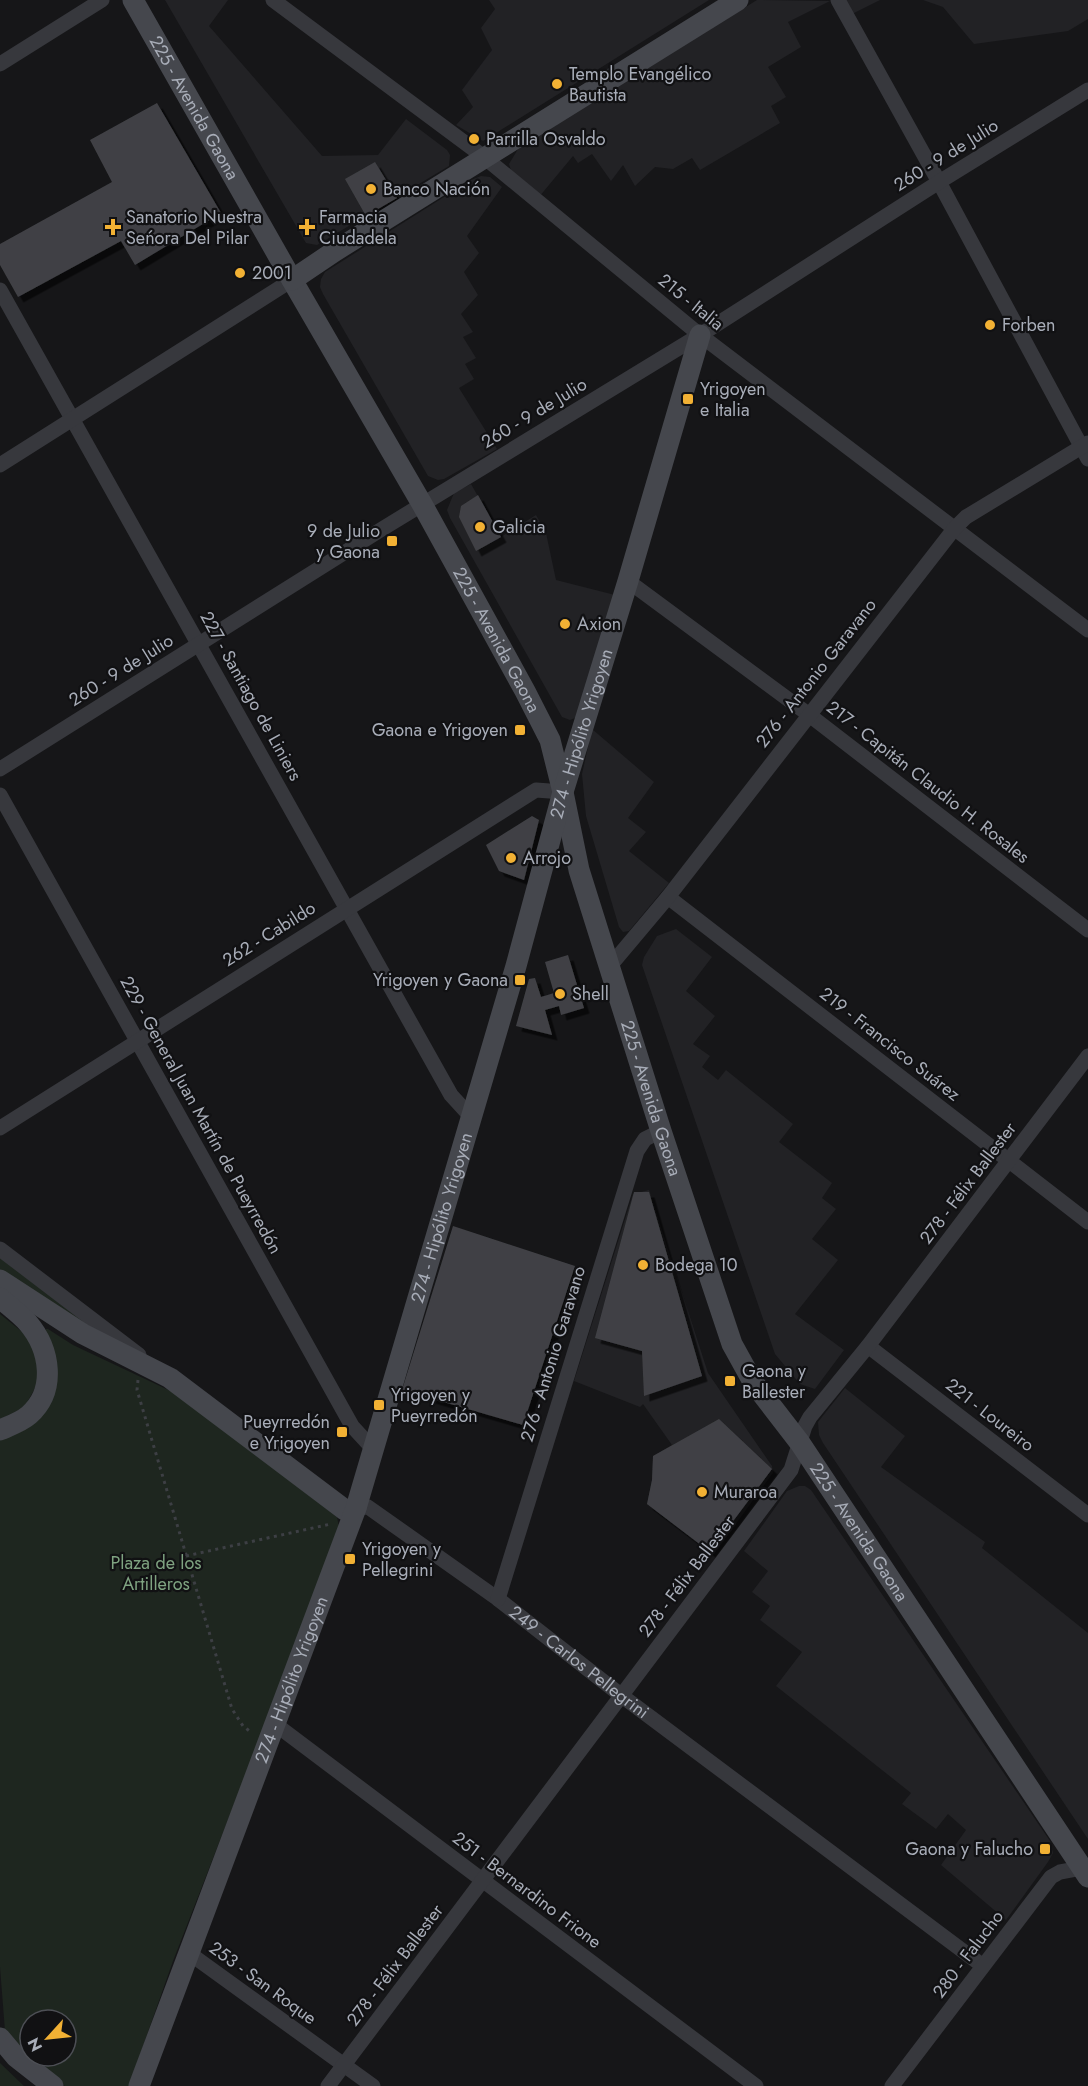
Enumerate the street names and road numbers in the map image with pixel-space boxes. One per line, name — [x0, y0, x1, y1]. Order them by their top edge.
street label: 225 - Avenida Gaona — [143, 31, 246, 185]
street label: 260 - 9 de Julio — [889, 112, 1004, 198]
street label: 215 - Italia — [653, 267, 729, 337]
street label: 260 - 9 de Julio — [476, 371, 592, 455]
street label: 225 - Avenida Gaona — [446, 562, 547, 717]
street label: 276 - Antonio Garavano — [750, 593, 883, 753]
street label: 227 - Santiago de Liniers — [194, 607, 308, 785]
street label: 260 - 9 de Julio — [64, 627, 179, 713]
street label: 274 - Hipólito Yrigoyen — [543, 645, 619, 822]
street label: 217 - Capitán Claudio H. Rosales — [821, 694, 1035, 870]
street label: 262 - Cabildo — [217, 895, 321, 973]
street label: 229 - General Juan Martín de Pueyrredón — [114, 971, 288, 1259]
street label: 219 - Francisco Suárez — [814, 981, 966, 1108]
street label: 225 - Avenida Gaona — [614, 1017, 688, 1180]
street label: 278 - Félix Ballester — [913, 1116, 1023, 1249]
street label: 274 - Hipólito Yrigoyen — [404, 1129, 479, 1306]
street label: 276 - Antonio Garavano — [514, 1263, 592, 1445]
street label: 221 - Loureiro — [940, 1372, 1040, 1458]
street label: 225 - Avenida Gaona — [803, 1457, 915, 1607]
street label: 278 - Félix Ballester — [632, 1509, 742, 1642]
street label: 274 - Hipólito Yrigoyen — [248, 1592, 335, 1767]
street label: 249 - Carlos Pellegrini — [504, 1599, 654, 1725]
street label: 251 - Bernardino Frione — [447, 1825, 607, 1955]
street label: 278 - Félix Ballester — [340, 1898, 450, 2031]
street label: 280 - Falucho — [926, 1904, 1010, 2003]
street label: 253 - San Roque — [204, 1935, 322, 2031]

